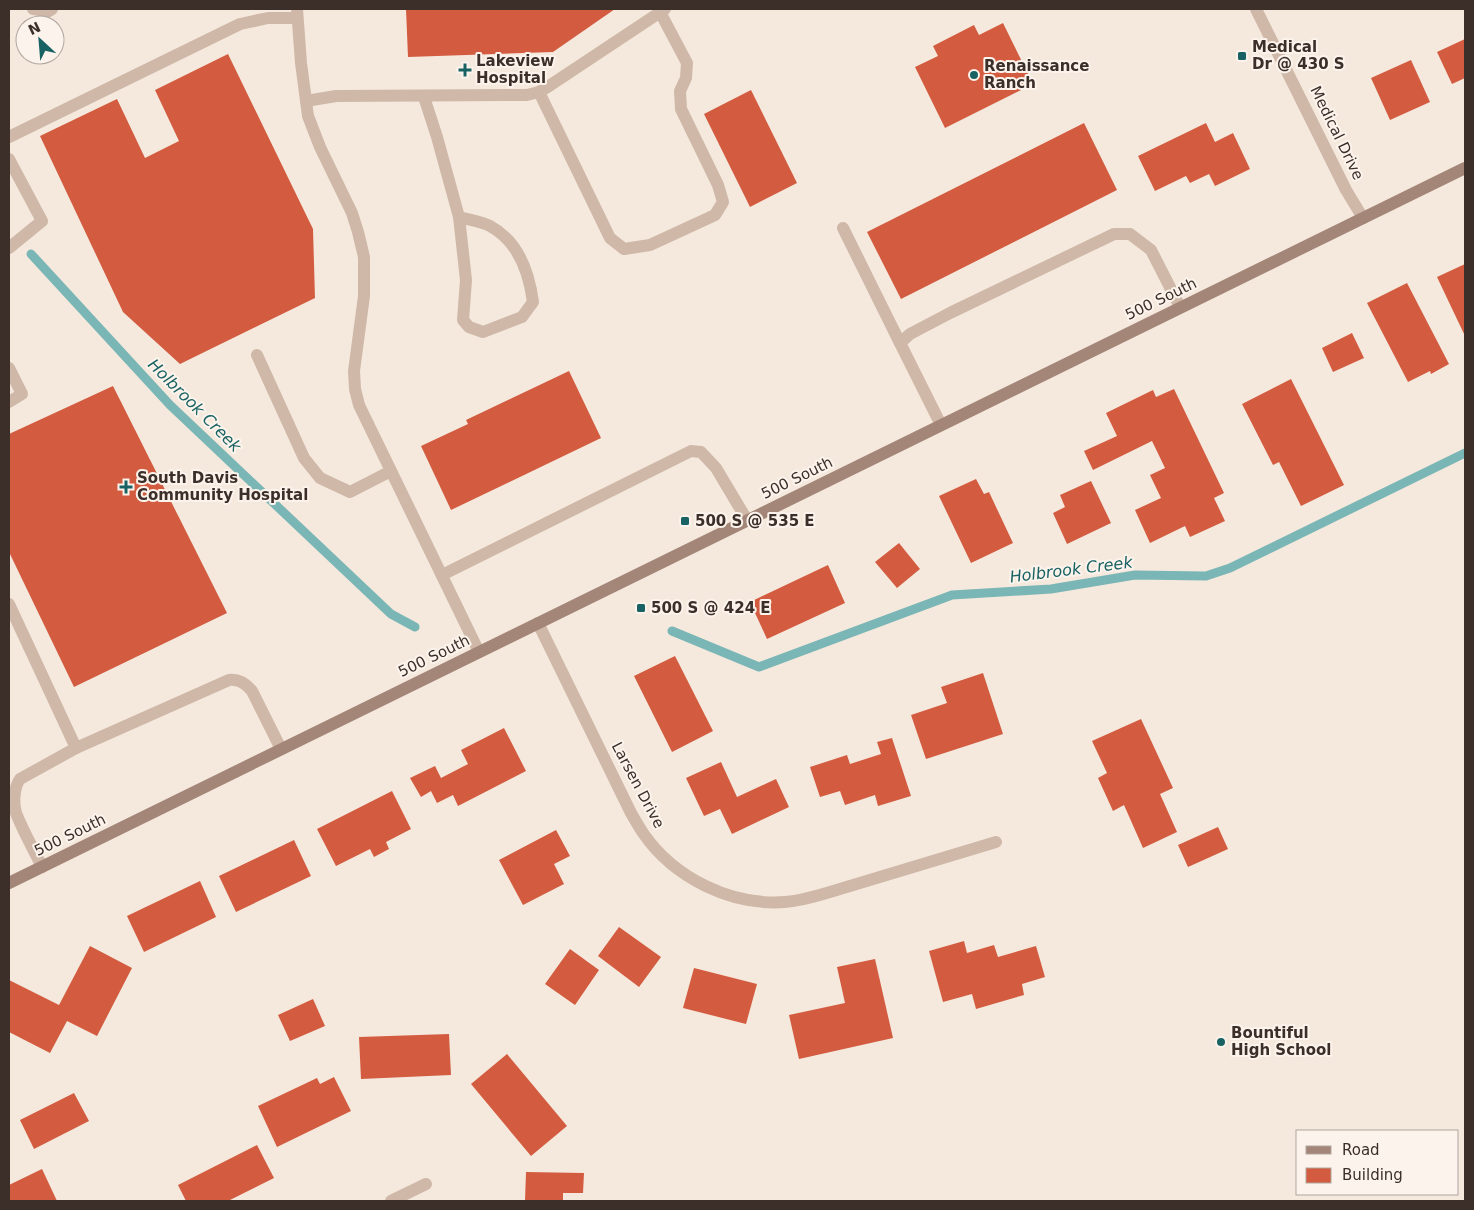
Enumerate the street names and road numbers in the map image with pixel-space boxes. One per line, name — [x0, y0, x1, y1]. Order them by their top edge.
street label: Medical Drive — [1307, 83, 1367, 183]
street label: 500 South — [1122, 274, 1200, 324]
street label: 500 South — [758, 453, 836, 503]
street label: 500 South — [395, 631, 473, 681]
street label: Larsen Drive — [608, 739, 668, 831]
street label: 500 South — [31, 810, 109, 860]

